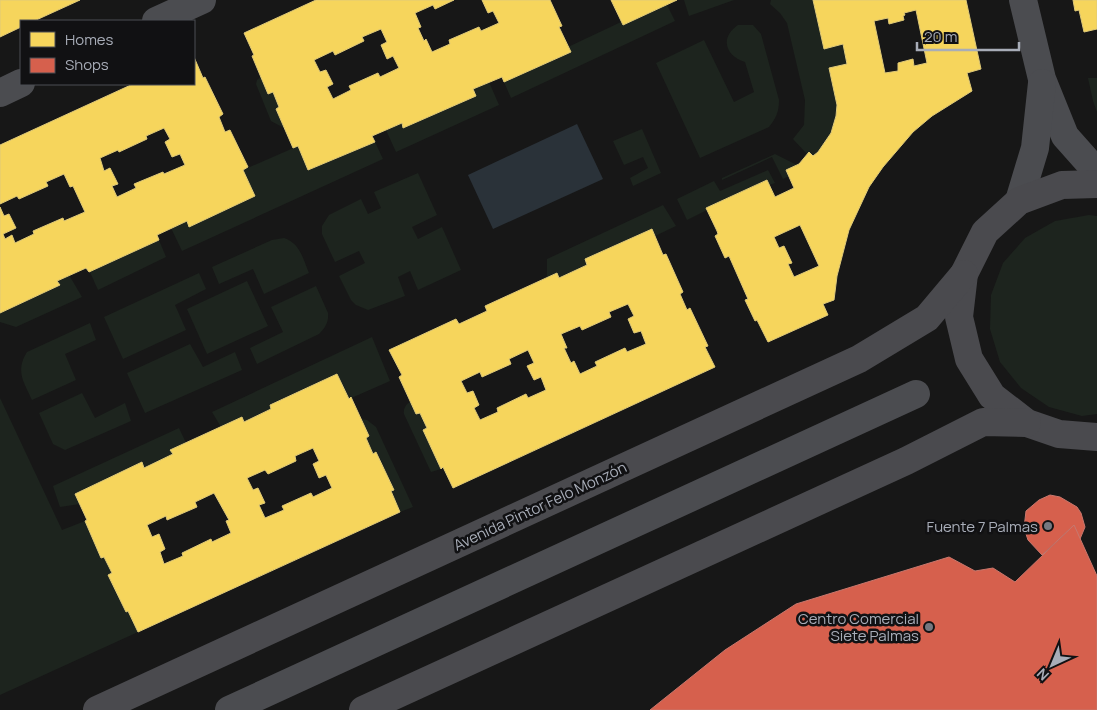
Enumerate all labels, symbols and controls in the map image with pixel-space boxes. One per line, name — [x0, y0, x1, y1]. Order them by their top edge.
legend — [20, 20, 195, 85]
scale bar — [917, 20, 1020, 52]
text: 20 m — [924, 26, 957, 47]
text: Homes — [65, 29, 114, 50]
text: Shops — [65, 54, 109, 75]
street label: Avenida Pintor Felo Monzón — [450, 457, 630, 555]
place label: Fuente 7 Palmas — [927, 516, 1038, 537]
marker: Fuente 7 Palmas — [1042, 520, 1054, 532]
place label: Centro Comercial Siete Palmas — [798, 608, 919, 646]
marker: Centro Comercial Siete Palmas — [923, 621, 935, 633]
north arrow — [1027, 640, 1077, 690]
text: N — [1032, 664, 1053, 685]

